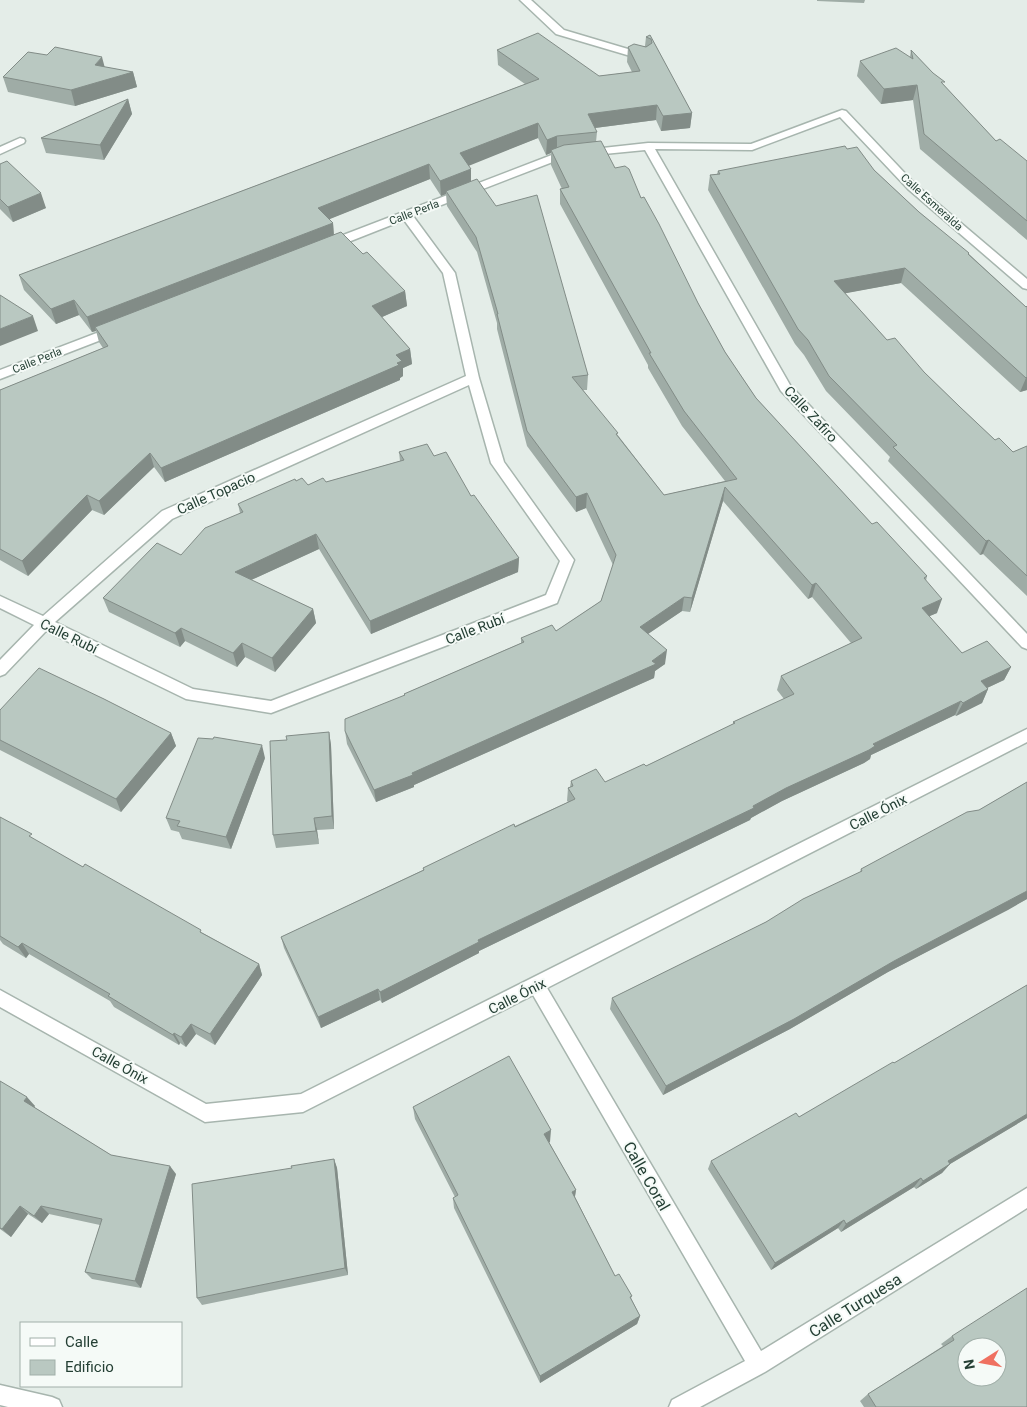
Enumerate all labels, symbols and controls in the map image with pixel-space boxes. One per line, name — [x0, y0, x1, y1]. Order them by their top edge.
street label: Calle Esmeralda — [898, 171, 965, 234]
street label: Calle Perla — [388, 197, 441, 228]
street label: Calle Perla — [11, 345, 64, 376]
street label: Calle Zafiro — [781, 383, 841, 445]
street label: Calle Topacio — [174, 469, 258, 517]
street label: Calle Rubí — [443, 610, 507, 648]
street label: Calle Rubí — [38, 615, 101, 657]
street label: Calle Ónix — [846, 790, 909, 833]
street label: Calle Ónix — [485, 974, 548, 1017]
street label: Calle Ónix — [89, 1042, 152, 1087]
street label: Calle Coral — [619, 1138, 674, 1214]
street label: Calle Turquesa — [806, 1269, 905, 1341]
legend — [20, 1322, 182, 1387]
text: Calle — [65, 1333, 98, 1351]
north arrow — [957, 1337, 1007, 1387]
text: Edificio — [65, 1358, 114, 1376]
text: N — [960, 1358, 978, 1371]

